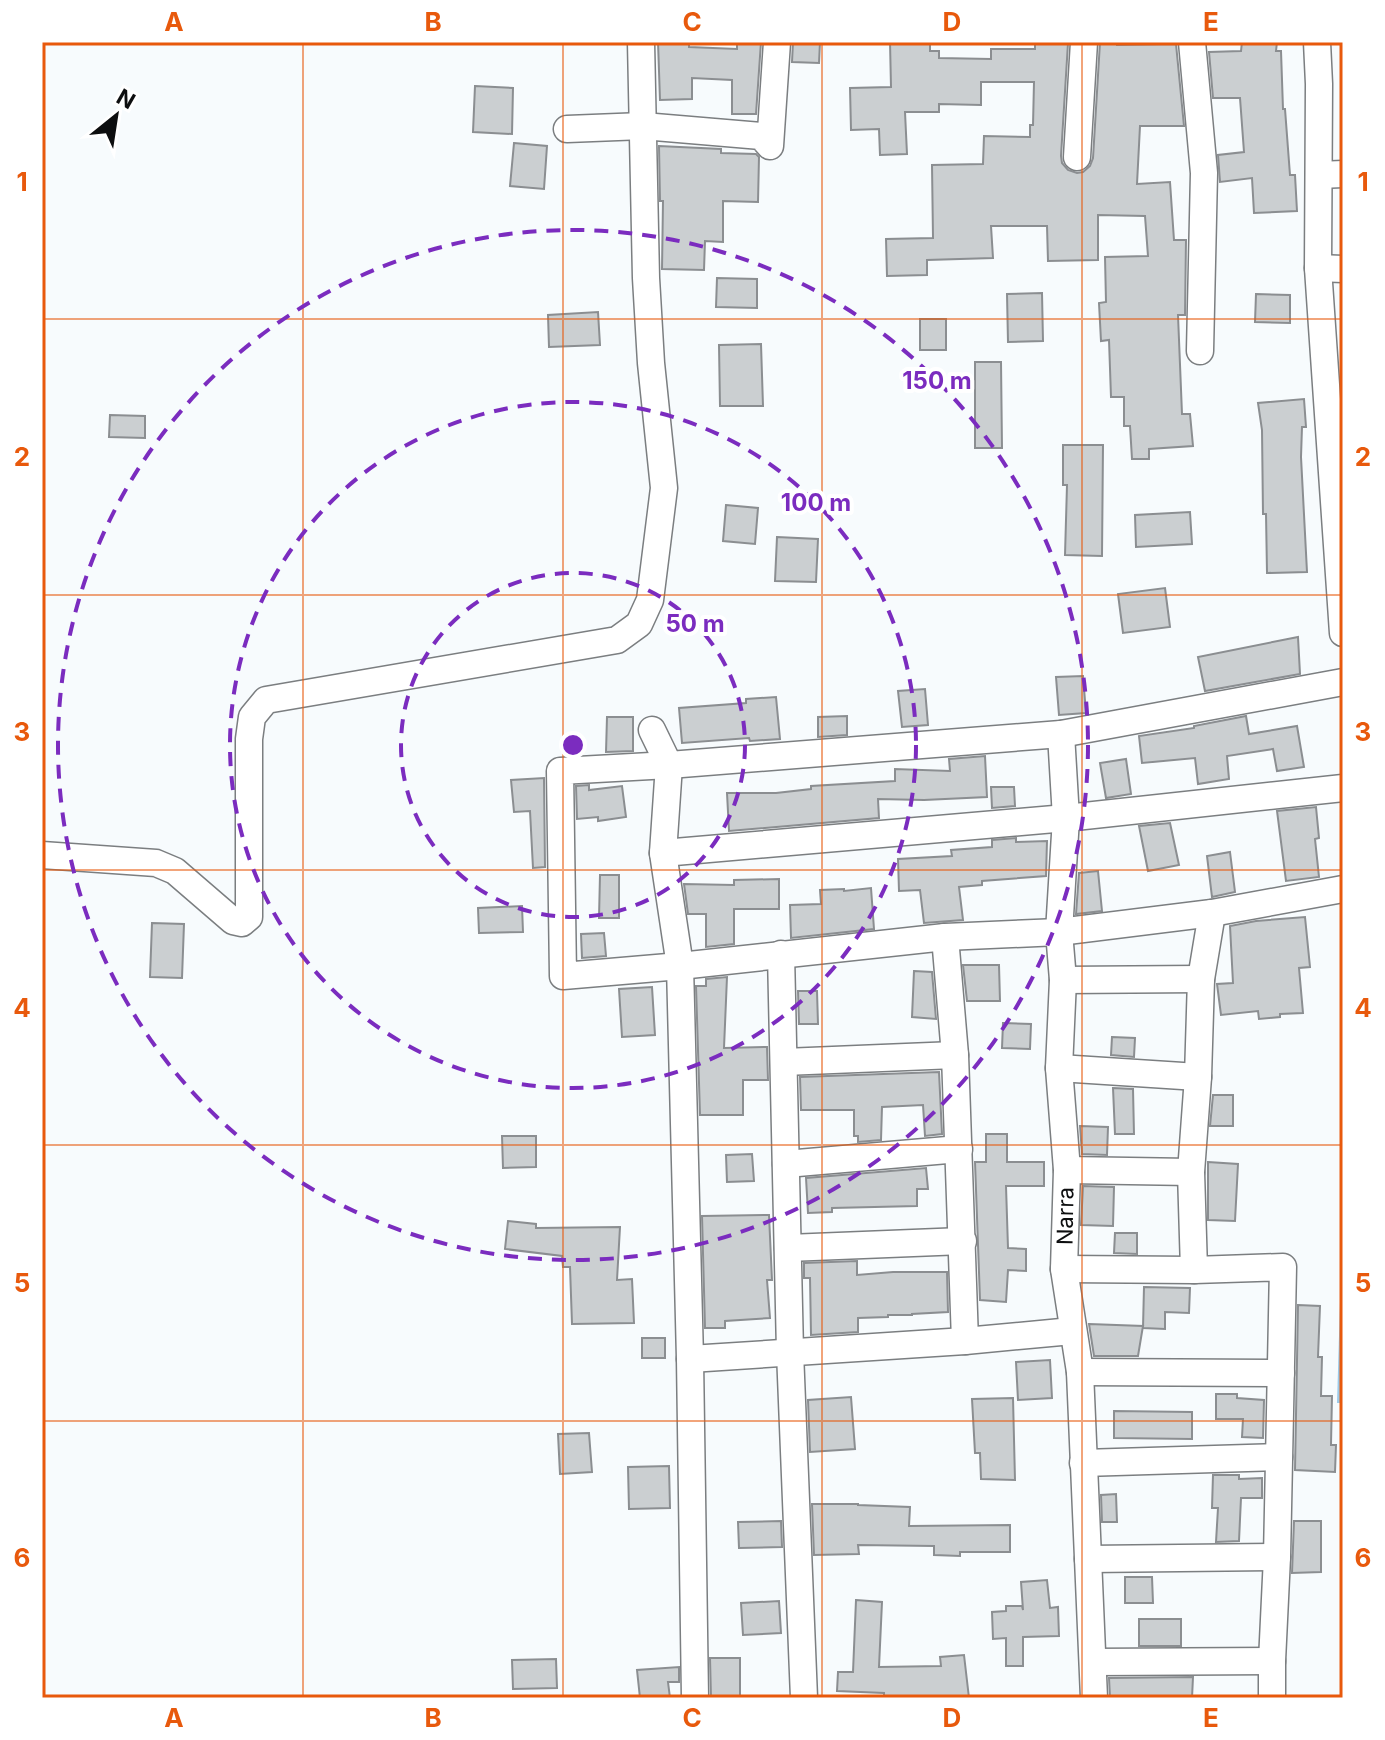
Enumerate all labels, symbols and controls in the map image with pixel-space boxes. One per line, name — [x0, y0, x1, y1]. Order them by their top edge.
text: A — [164, 6, 184, 37]
text: B — [424, 6, 442, 37]
text: C — [682, 6, 702, 37]
text: D — [943, 6, 961, 37]
text: E — [1203, 6, 1219, 37]
north arrow — [76, 76, 156, 156]
text: N — [112, 83, 140, 114]
text: 1 — [16, 166, 28, 197]
text: 1 — [1357, 166, 1369, 197]
text: 150 m — [902, 366, 972, 395]
text: 2 — [14, 441, 30, 472]
text: 2 — [1355, 441, 1371, 472]
text: 100 m — [781, 488, 851, 517]
text: 50 m — [665, 609, 725, 638]
text: 3 — [14, 716, 30, 747]
text: 3 — [1355, 716, 1371, 747]
centre of rings — [559, 731, 587, 759]
text: 4 — [13, 992, 31, 1023]
text: 4 — [1354, 992, 1372, 1023]
street label: Narra — [1051, 1187, 1079, 1245]
text: 5 — [14, 1267, 30, 1298]
text: 5 — [1355, 1267, 1371, 1298]
text: 6 — [14, 1542, 30, 1573]
text: 6 — [1355, 1542, 1371, 1573]
text: A — [164, 1702, 184, 1733]
text: B — [424, 1702, 442, 1733]
text: C — [682, 1702, 702, 1733]
text: D — [943, 1702, 961, 1733]
text: E — [1203, 1702, 1219, 1733]

